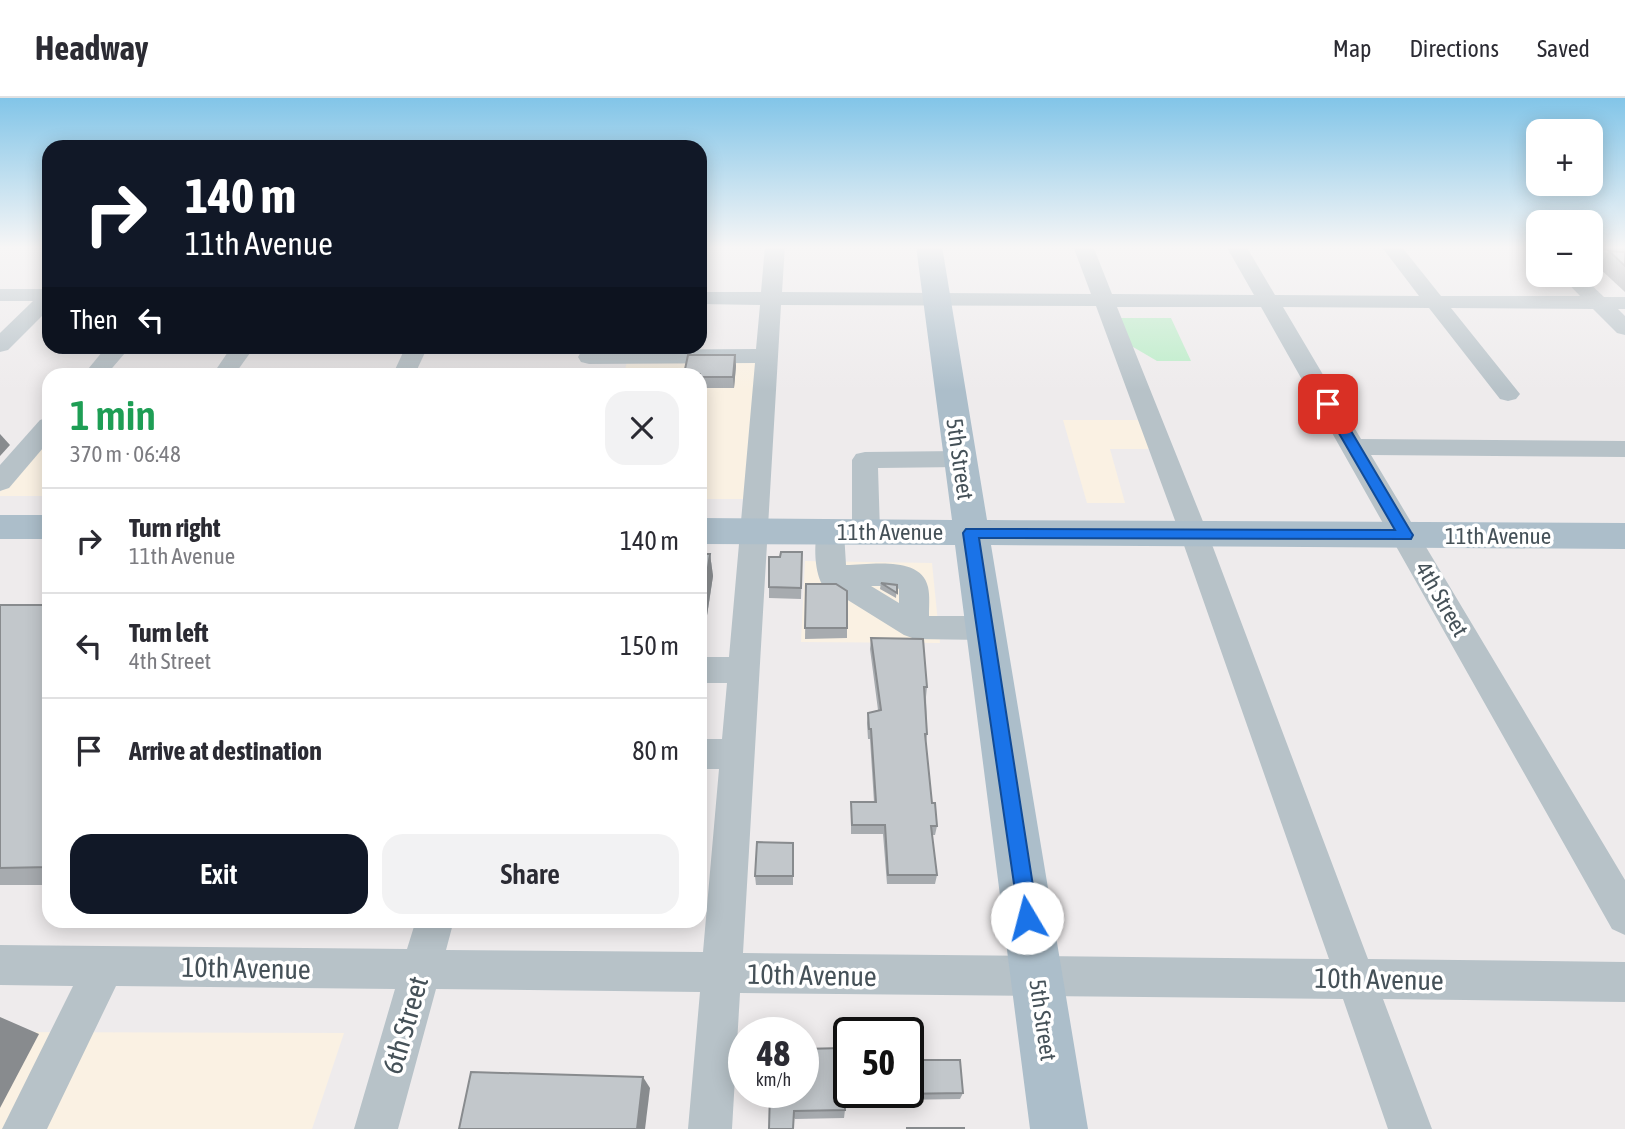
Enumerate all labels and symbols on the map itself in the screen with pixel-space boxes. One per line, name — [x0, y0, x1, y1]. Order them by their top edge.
pin — [1298, 374, 1358, 434]
street label: 5th Street — [941, 416, 979, 502]
street label: 11th Avenue — [837, 519, 943, 545]
street label: 11th Avenue — [1445, 523, 1551, 549]
street label: 4th Street — [1410, 557, 1474, 641]
position arrow — [990, 881, 1064, 955]
street label: 10th Avenue — [181, 951, 311, 985]
street label: 10th Avenue — [747, 958, 877, 992]
street label: 10th Avenue — [1314, 962, 1444, 996]
street label: 6th Street — [376, 972, 434, 1078]
street label: 5th Street — [1024, 977, 1062, 1063]
speed limit sign: 50 — [833, 1017, 924, 1108]

